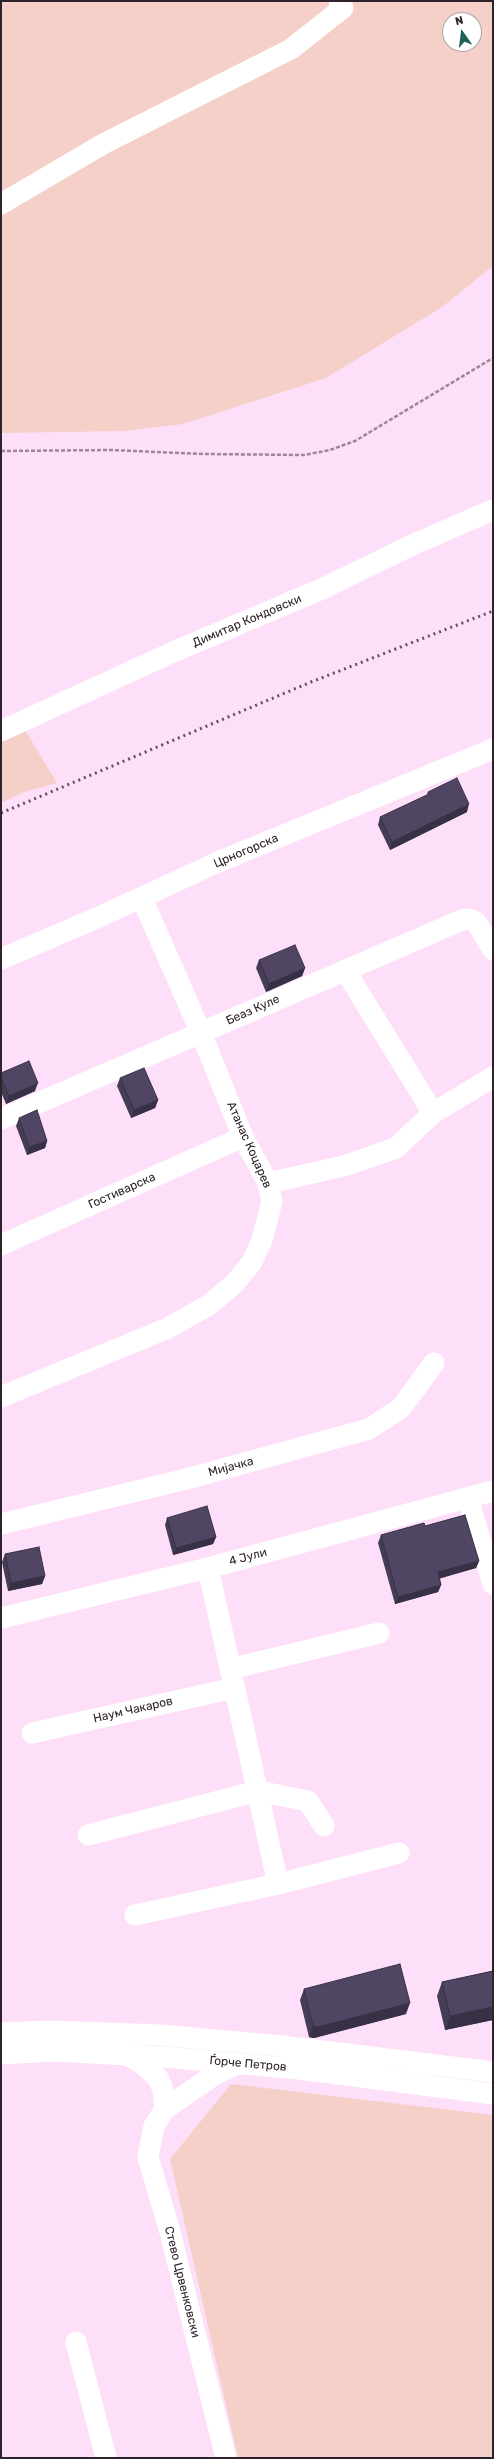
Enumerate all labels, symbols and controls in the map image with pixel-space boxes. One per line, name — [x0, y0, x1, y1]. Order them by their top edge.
north arrow — [442, 12, 482, 52]
text: N — [454, 14, 465, 28]
street label: Димитар Кондовски — [190, 592, 304, 650]
street label: Црногорска — [211, 831, 281, 871]
street label: Беаз Куле — [224, 992, 282, 1028]
street label: Атанас Коцарев — [223, 1100, 275, 1190]
street label: Гостиварска — [86, 1170, 158, 1212]
street label: Мијачка — [207, 1454, 255, 1480]
street label: 4 Јули — [228, 1545, 268, 1569]
street label: Наум Чакаров — [92, 1694, 174, 1726]
street label: Ѓорче Петров — [209, 2053, 287, 2075]
street label: Стево Црвенковски — [161, 2225, 203, 2339]

